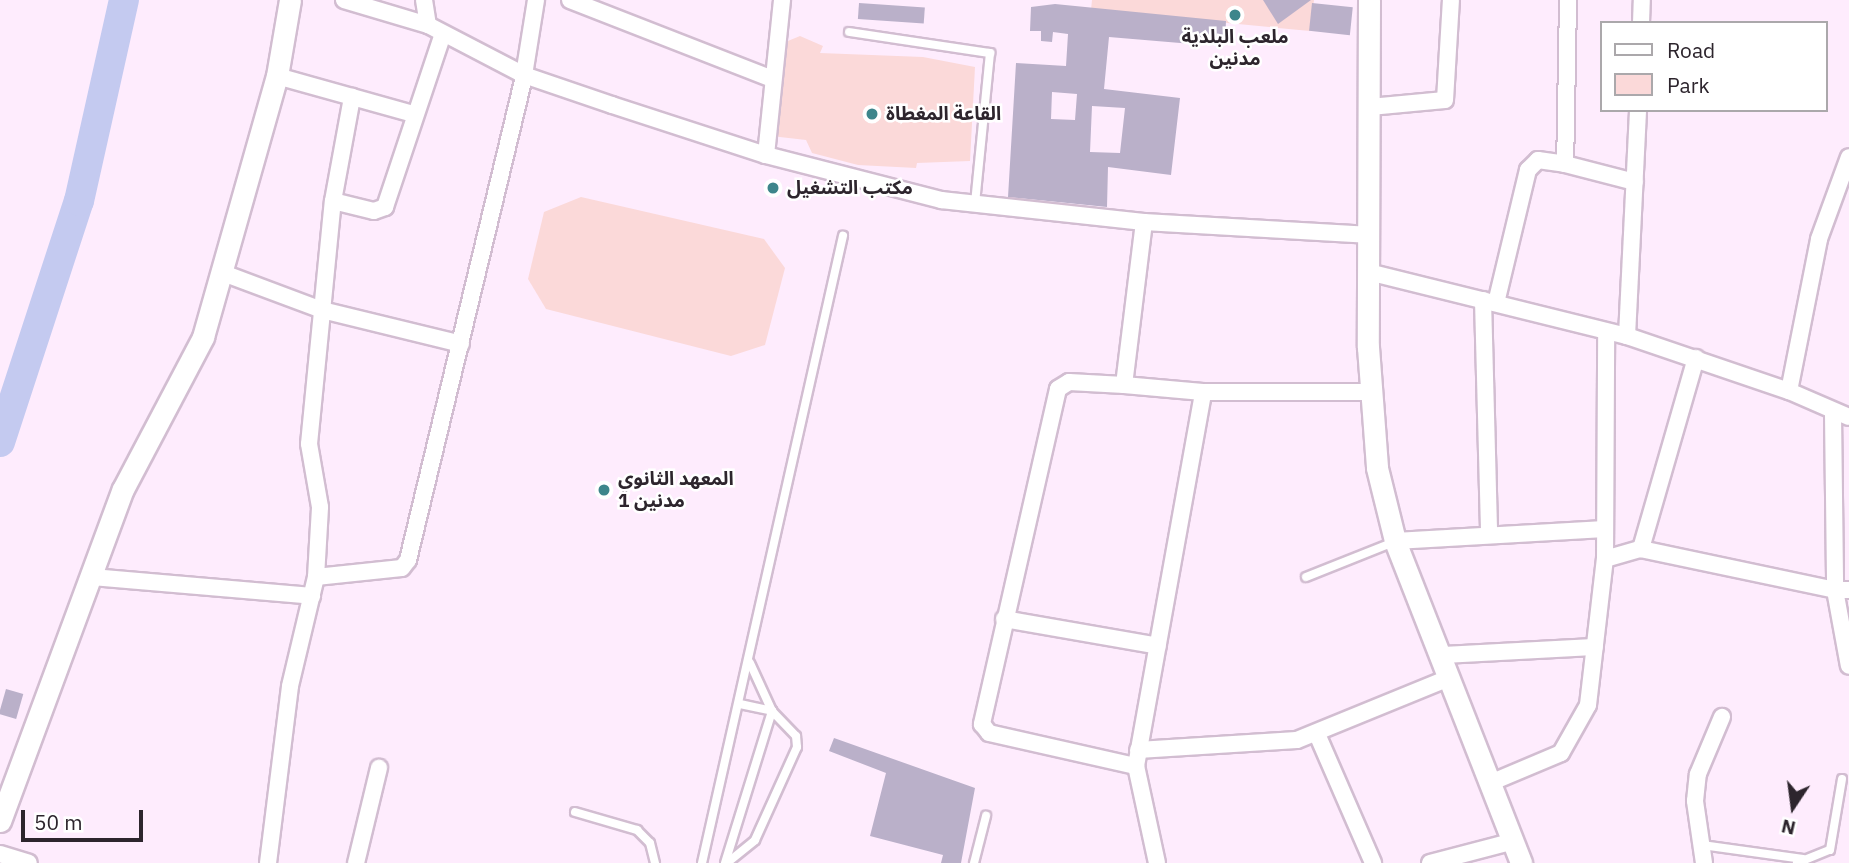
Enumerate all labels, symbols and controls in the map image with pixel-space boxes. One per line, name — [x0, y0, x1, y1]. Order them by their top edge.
marker: ملعب البلدية مدنين — [1227, 7, 1243, 23]
legend — [1601, 21, 1828, 112]
place label: ملعب البلدية مدنين — [1181, 26, 1289, 70]
text: Road — [1667, 36, 1715, 64]
text: Park — [1667, 71, 1710, 99]
place label: القاعة المغطاة — [886, 103, 1001, 125]
marker: القاعة المغطاة — [864, 106, 880, 122]
place label: مكتب التشغيل — [787, 177, 913, 199]
marker: مكتب التشغيل — [765, 180, 781, 196]
place label: المعهد الثانوي مدنين 1 — [618, 468, 734, 512]
marker: المعهد الثانوي مدنين 1 — [596, 482, 612, 498]
north arrow — [1758, 772, 1828, 842]
scale bar — [24, 796, 147, 840]
text: 50 m — [34, 808, 83, 836]
text: N — [1779, 814, 1798, 841]

